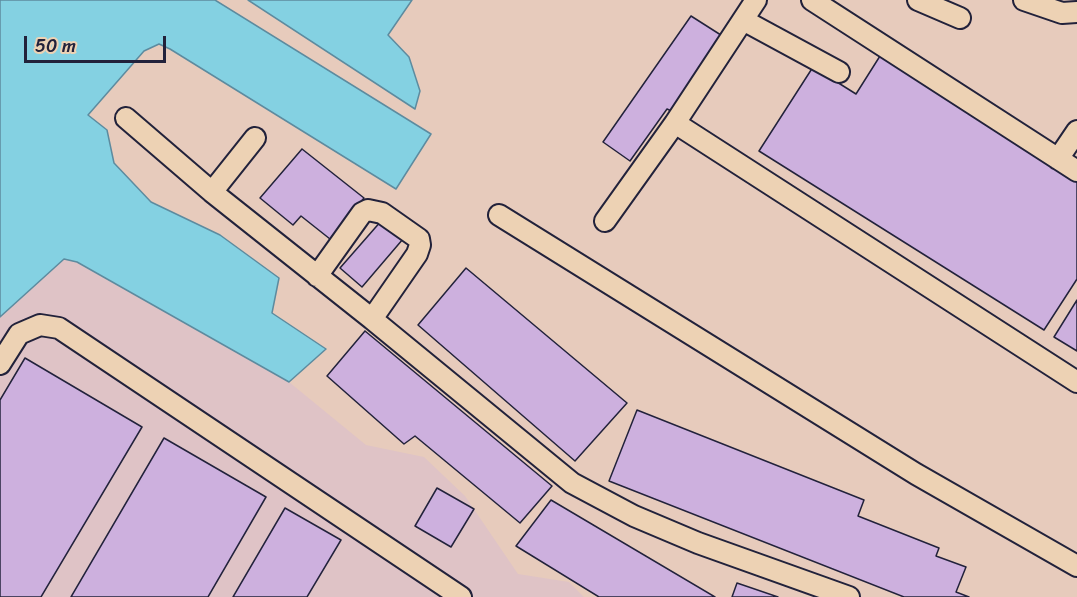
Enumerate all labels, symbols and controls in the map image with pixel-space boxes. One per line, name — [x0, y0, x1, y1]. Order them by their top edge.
scale bar — [27, 24, 170, 62]
text: 50 m — [35, 30, 76, 62]

